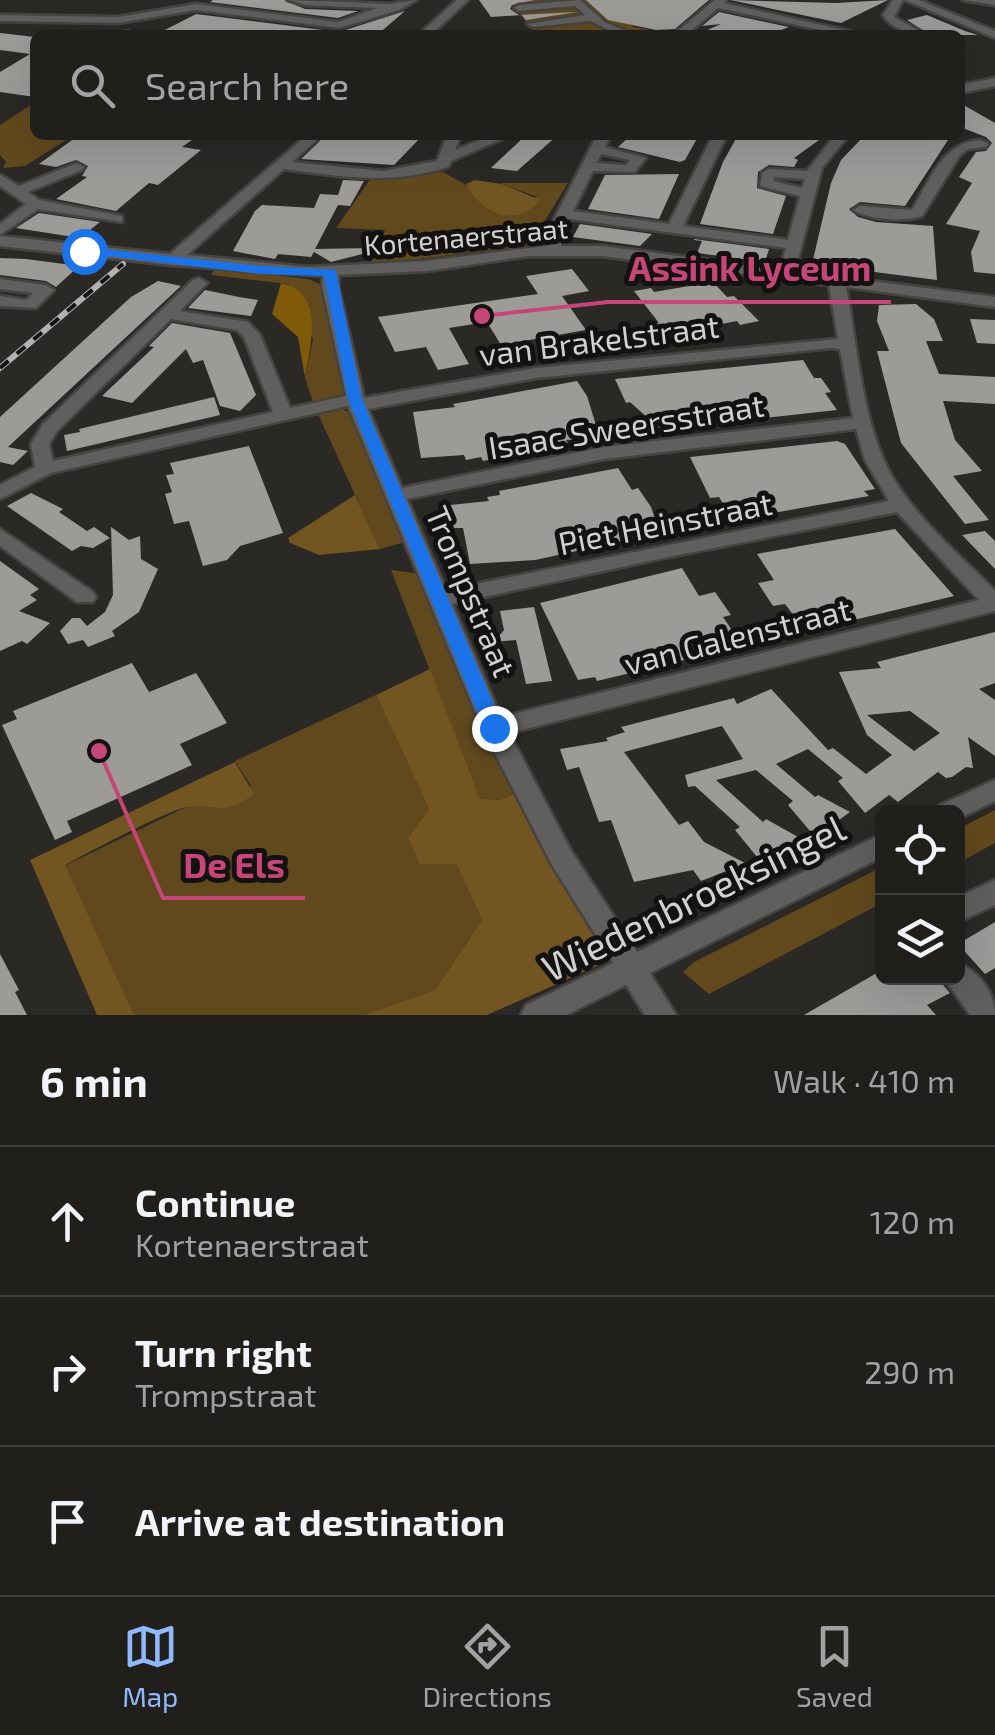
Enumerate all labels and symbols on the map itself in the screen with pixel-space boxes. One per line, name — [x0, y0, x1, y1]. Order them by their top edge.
street label: Kortenaerstraat — [363, 210, 569, 262]
route start — [62, 229, 108, 275]
callout: Assink Lyceum — [608, 237, 891, 302]
text: Assink Lyceum — [629, 246, 871, 289]
street label: van Brakelstraat — [477, 305, 721, 373]
street label: Isaac Sweersstraat — [485, 384, 767, 466]
street label: Piet Heinstraat — [555, 483, 775, 561]
street label: Trompstraat — [419, 500, 525, 682]
street label: van Galenstraat — [620, 589, 854, 681]
route end — [472, 706, 518, 752]
street label: Wiedenbroeksingel — [534, 804, 852, 990]
callout: De Els — [163, 833, 305, 898]
text: De Els — [183, 843, 285, 885]

